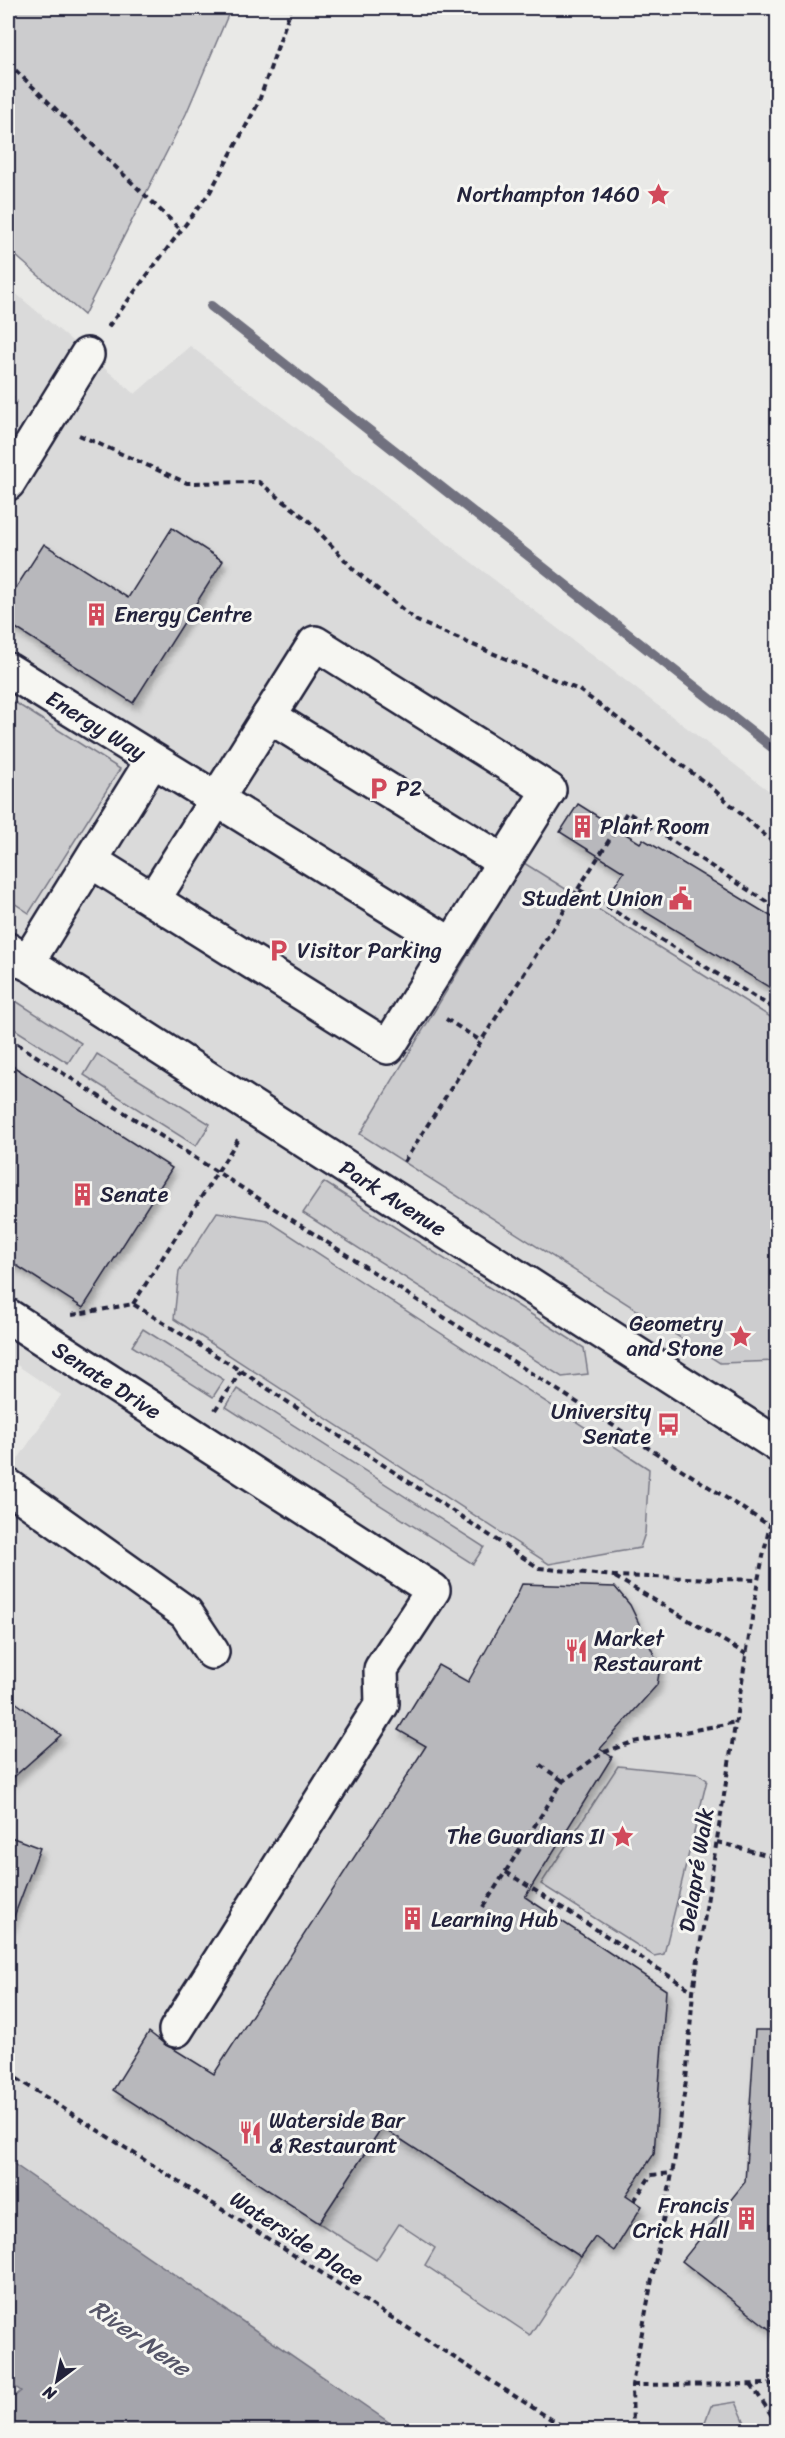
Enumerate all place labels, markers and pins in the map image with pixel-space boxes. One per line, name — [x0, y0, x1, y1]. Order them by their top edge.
place label: Northampton 1460 — [457, 175, 640, 214]
place icon: Northampton 1460 — [645, 181, 671, 207]
place label: Energy Centre — [114, 595, 252, 634]
building icon: Energy Centre — [83, 601, 109, 627]
place label: P2 — [396, 769, 422, 808]
parking icon: P2 — [365, 775, 391, 801]
place label: Plant Room — [600, 807, 710, 846]
building icon: Plant Room — [569, 813, 595, 839]
place label: Student Union — [522, 879, 663, 918]
public building icon: Student Union — [668, 885, 694, 911]
place label: Visitor Parking — [297, 931, 442, 970]
parking icon: Visitor Parking — [266, 937, 292, 963]
place label: Senate — [100, 1175, 169, 1214]
building icon: Senate — [69, 1181, 95, 1207]
place label: Geometry and Stone — [626, 1304, 724, 1368]
place icon: Geometry and Stone — [728, 1323, 754, 1349]
place label: University Senate — [551, 1392, 652, 1456]
bus stop icon: University Senate — [656, 1411, 682, 1437]
place label: Market Restaurant — [594, 1619, 703, 1683]
restaurant icon: Market Restaurant — [563, 1638, 589, 1664]
place label: The Guardians II — [447, 1817, 605, 1856]
place icon: The Guardians II — [610, 1823, 636, 1849]
place label: Learning Hub — [431, 1900, 559, 1939]
building icon: Learning Hub — [400, 1906, 426, 1932]
place label: Waterside Bar & Restaurant — [269, 2101, 407, 2165]
restaurant icon: Waterside Bar & Restaurant — [238, 2120, 264, 2146]
place label: Francis Crick Hall — [633, 2186, 730, 2250]
building icon: Francis Crick Hall — [734, 2205, 760, 2231]

